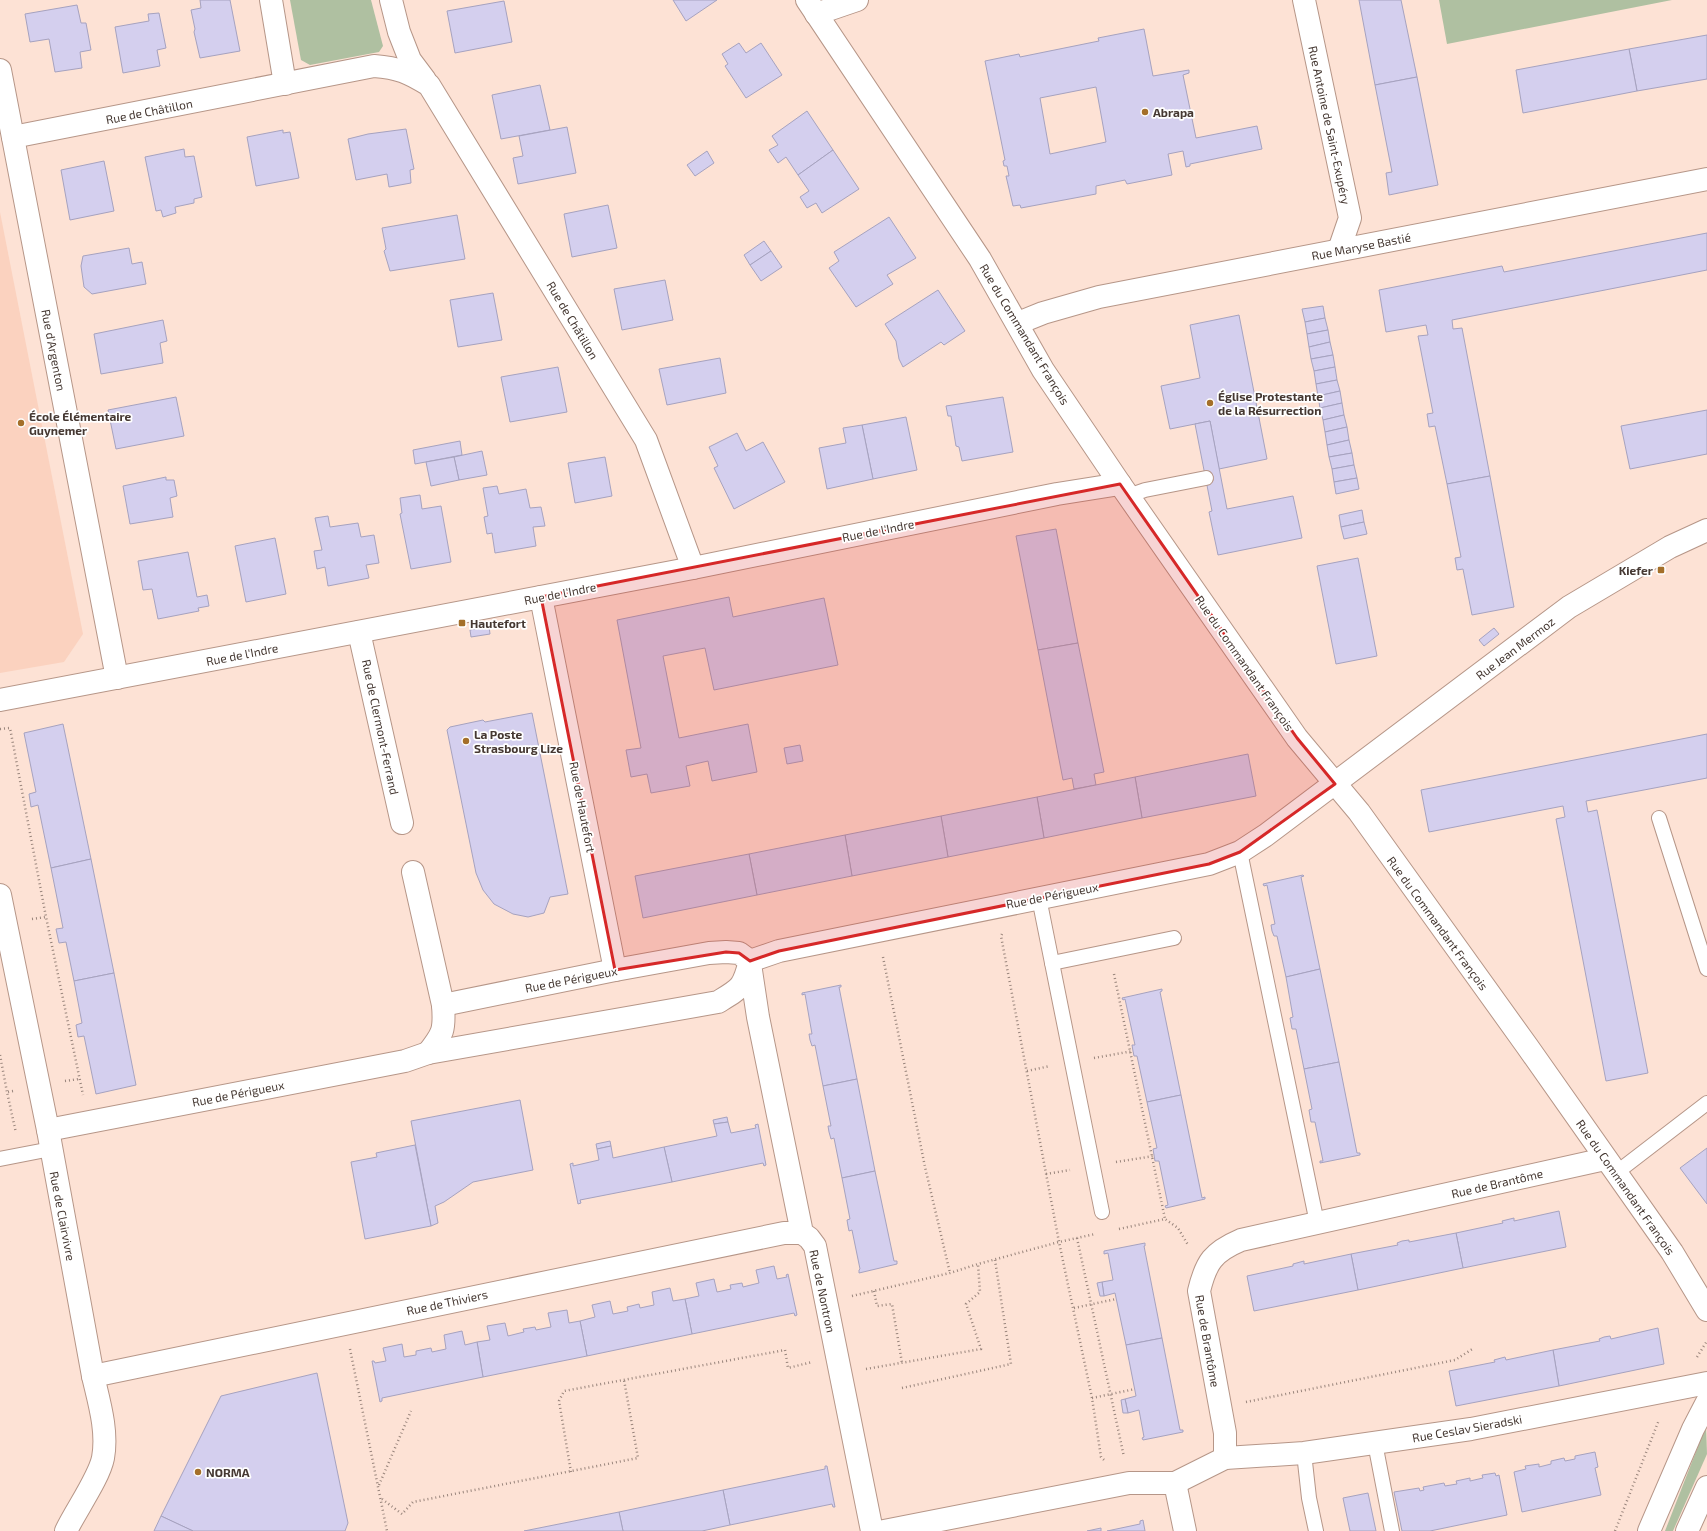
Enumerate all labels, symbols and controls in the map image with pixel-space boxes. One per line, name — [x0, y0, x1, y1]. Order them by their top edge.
street label: Rue Antoine de Saint-Exupéry — [1306, 44, 1354, 206]
street label: Rue de Châtillon — [104, 96, 194, 126]
place label: Abrapa — [1153, 105, 1194, 119]
marker: Abrapa — [1140, 107, 1150, 117]
street label: Rue Maryse Bastié — [1310, 229, 1412, 263]
street label: Rue du Commandant François — [976, 261, 1073, 408]
street label: Rue de Châtillon — [544, 279, 602, 361]
street label: Rue d'Argenton — [39, 308, 69, 392]
place label: Église Protestante de la Résurrection — [1218, 389, 1323, 417]
marker: Église Protestante de la Résurrection — [1205, 398, 1215, 408]
place label: École Élémentaire Guynemer — [29, 409, 132, 438]
marker: École Élémentaire Guynemer — [16, 418, 26, 428]
street label: Rue de l'Indre — [841, 516, 915, 544]
place label: Kiefer — [1619, 563, 1653, 577]
marker: Kiefer — [1656, 565, 1666, 575]
street label: Rue de l'Indre — [523, 579, 597, 607]
street label: Rue du Commandant François — [1192, 593, 1297, 734]
street label: Rue Jean Mermoz — [1473, 614, 1557, 682]
place label: Hautefort — [470, 616, 526, 630]
marker: Hautefort — [457, 618, 467, 628]
street label: Rue de l'Indre — [205, 640, 279, 668]
street label: Rue de Clermont-Ferrand — [360, 658, 402, 796]
place label: La Poste Strasbourg Lize — [474, 727, 563, 755]
marker: La Poste Strasbourg Lize — [461, 736, 471, 746]
street label: Rue de Hautefort — [567, 760, 599, 854]
street label: Rue du Commandant François — [1384, 853, 1491, 993]
street label: Rue de Périgueux — [1005, 879, 1100, 911]
street label: Rue de Périgueux — [524, 963, 619, 995]
street label: Rue de Périgueux — [191, 1077, 286, 1109]
street label: Rue du Commandant François — [1573, 1117, 1678, 1258]
street label: Rue de Brantôme — [1450, 1166, 1544, 1200]
street label: Rue de Clairvivre — [47, 1170, 79, 1262]
street label: Rue de Nontron — [807, 1248, 839, 1334]
street label: Rue de Thiviers — [405, 1287, 489, 1317]
street label: Rue de Brantôme — [1193, 1294, 1223, 1388]
street label: Rue Ceslav Sieradski — [1411, 1411, 1523, 1445]
place label: NORMA — [206, 1465, 250, 1479]
marker: NORMA — [193, 1467, 203, 1477]

